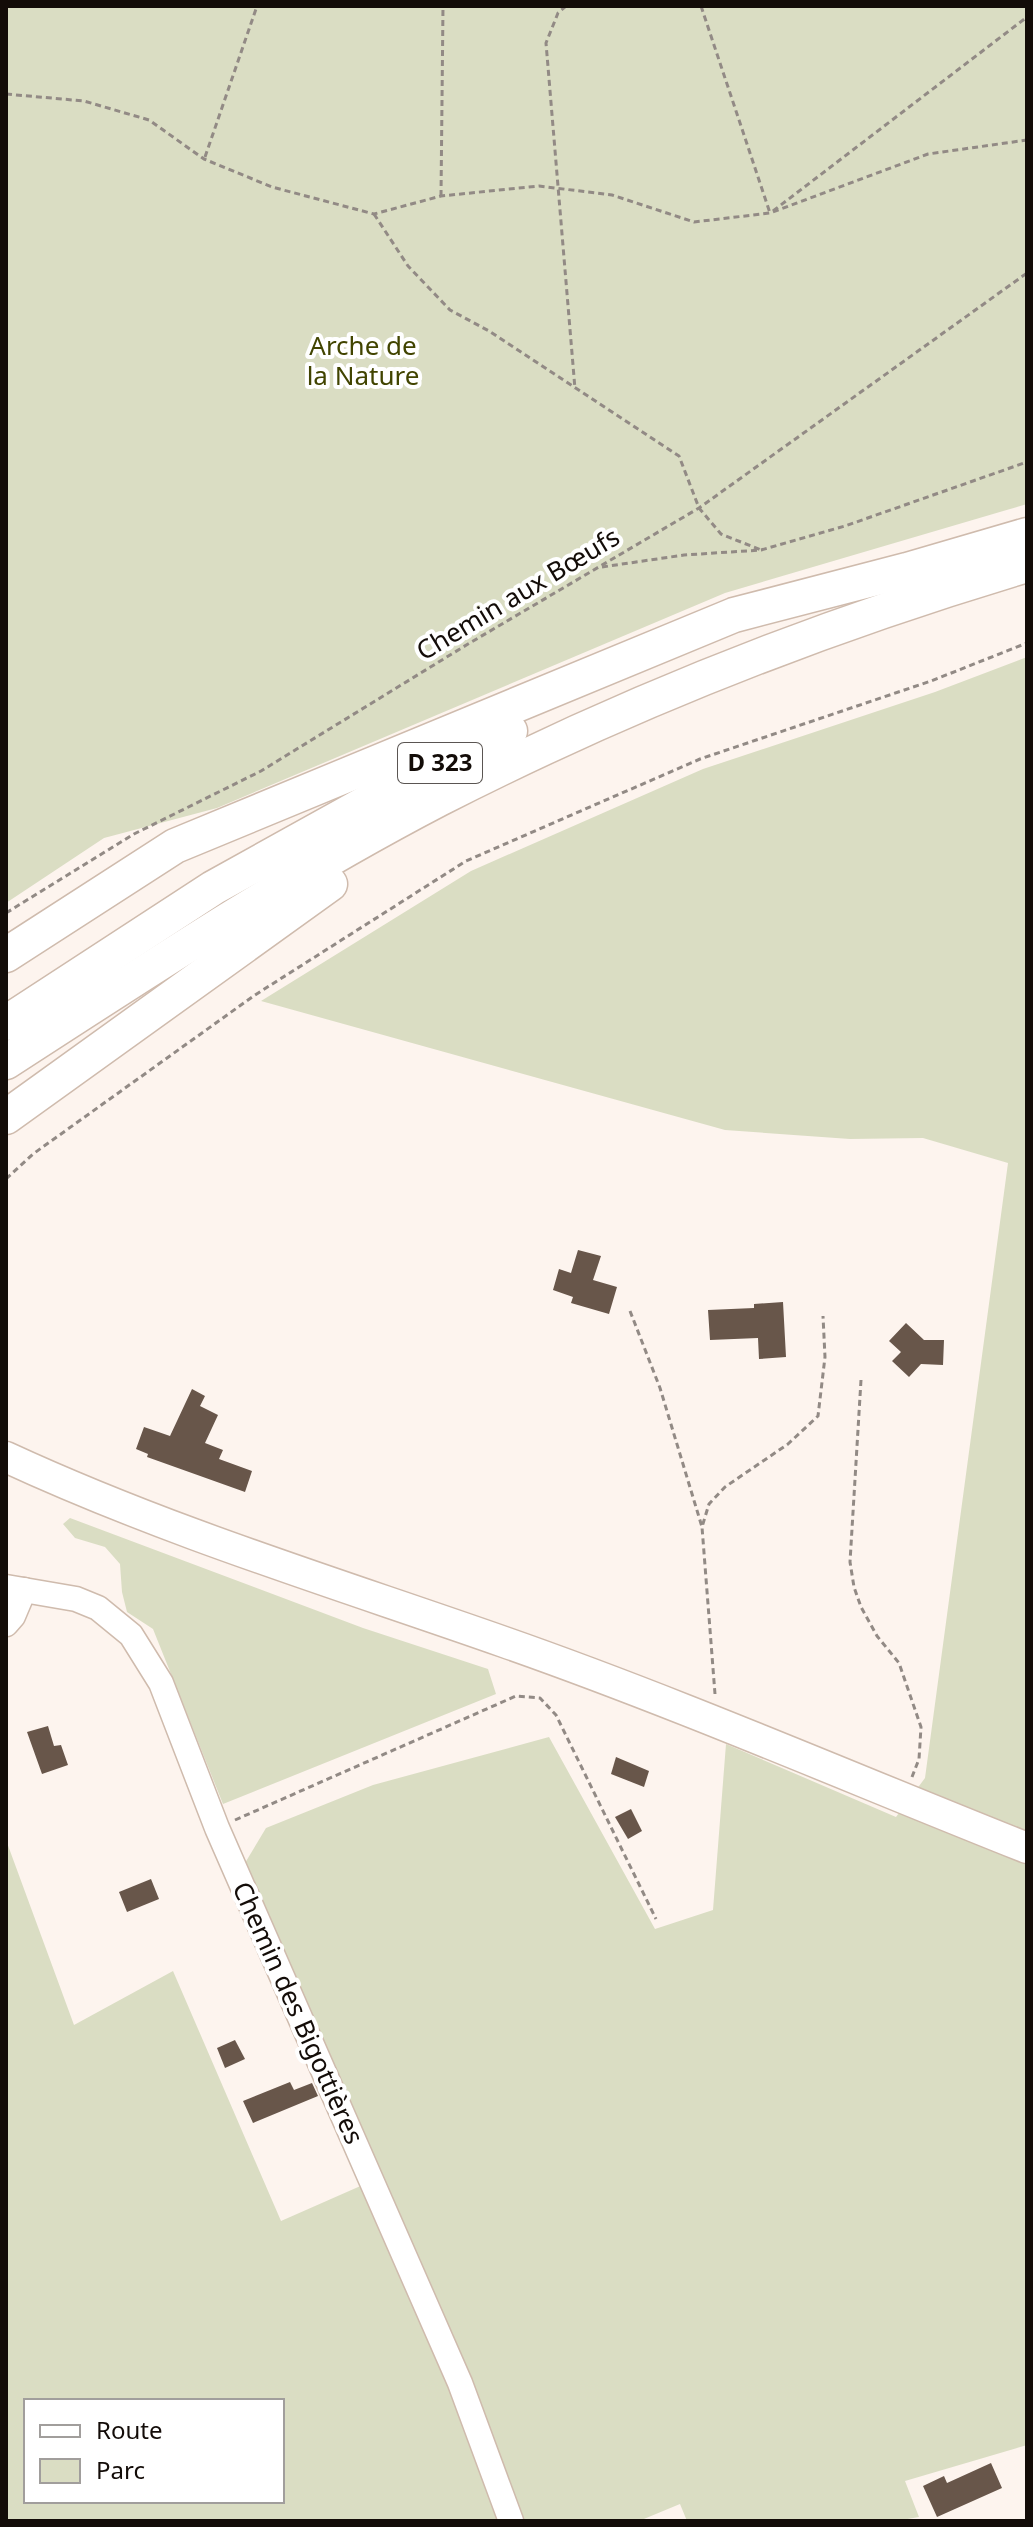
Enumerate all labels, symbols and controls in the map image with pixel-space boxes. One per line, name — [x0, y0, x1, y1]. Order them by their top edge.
park label: Arche de la Nature — [307, 327, 419, 393]
street label: Chemin aux Bœufs — [409, 518, 626, 668]
road number: D 323 — [398, 743, 482, 783]
street label: Chemin des Bigottières — [225, 1876, 373, 2149]
legend — [24, 2399, 284, 2503]
text: Route — [96, 2413, 162, 2446]
text: Parc — [96, 2453, 145, 2486]

